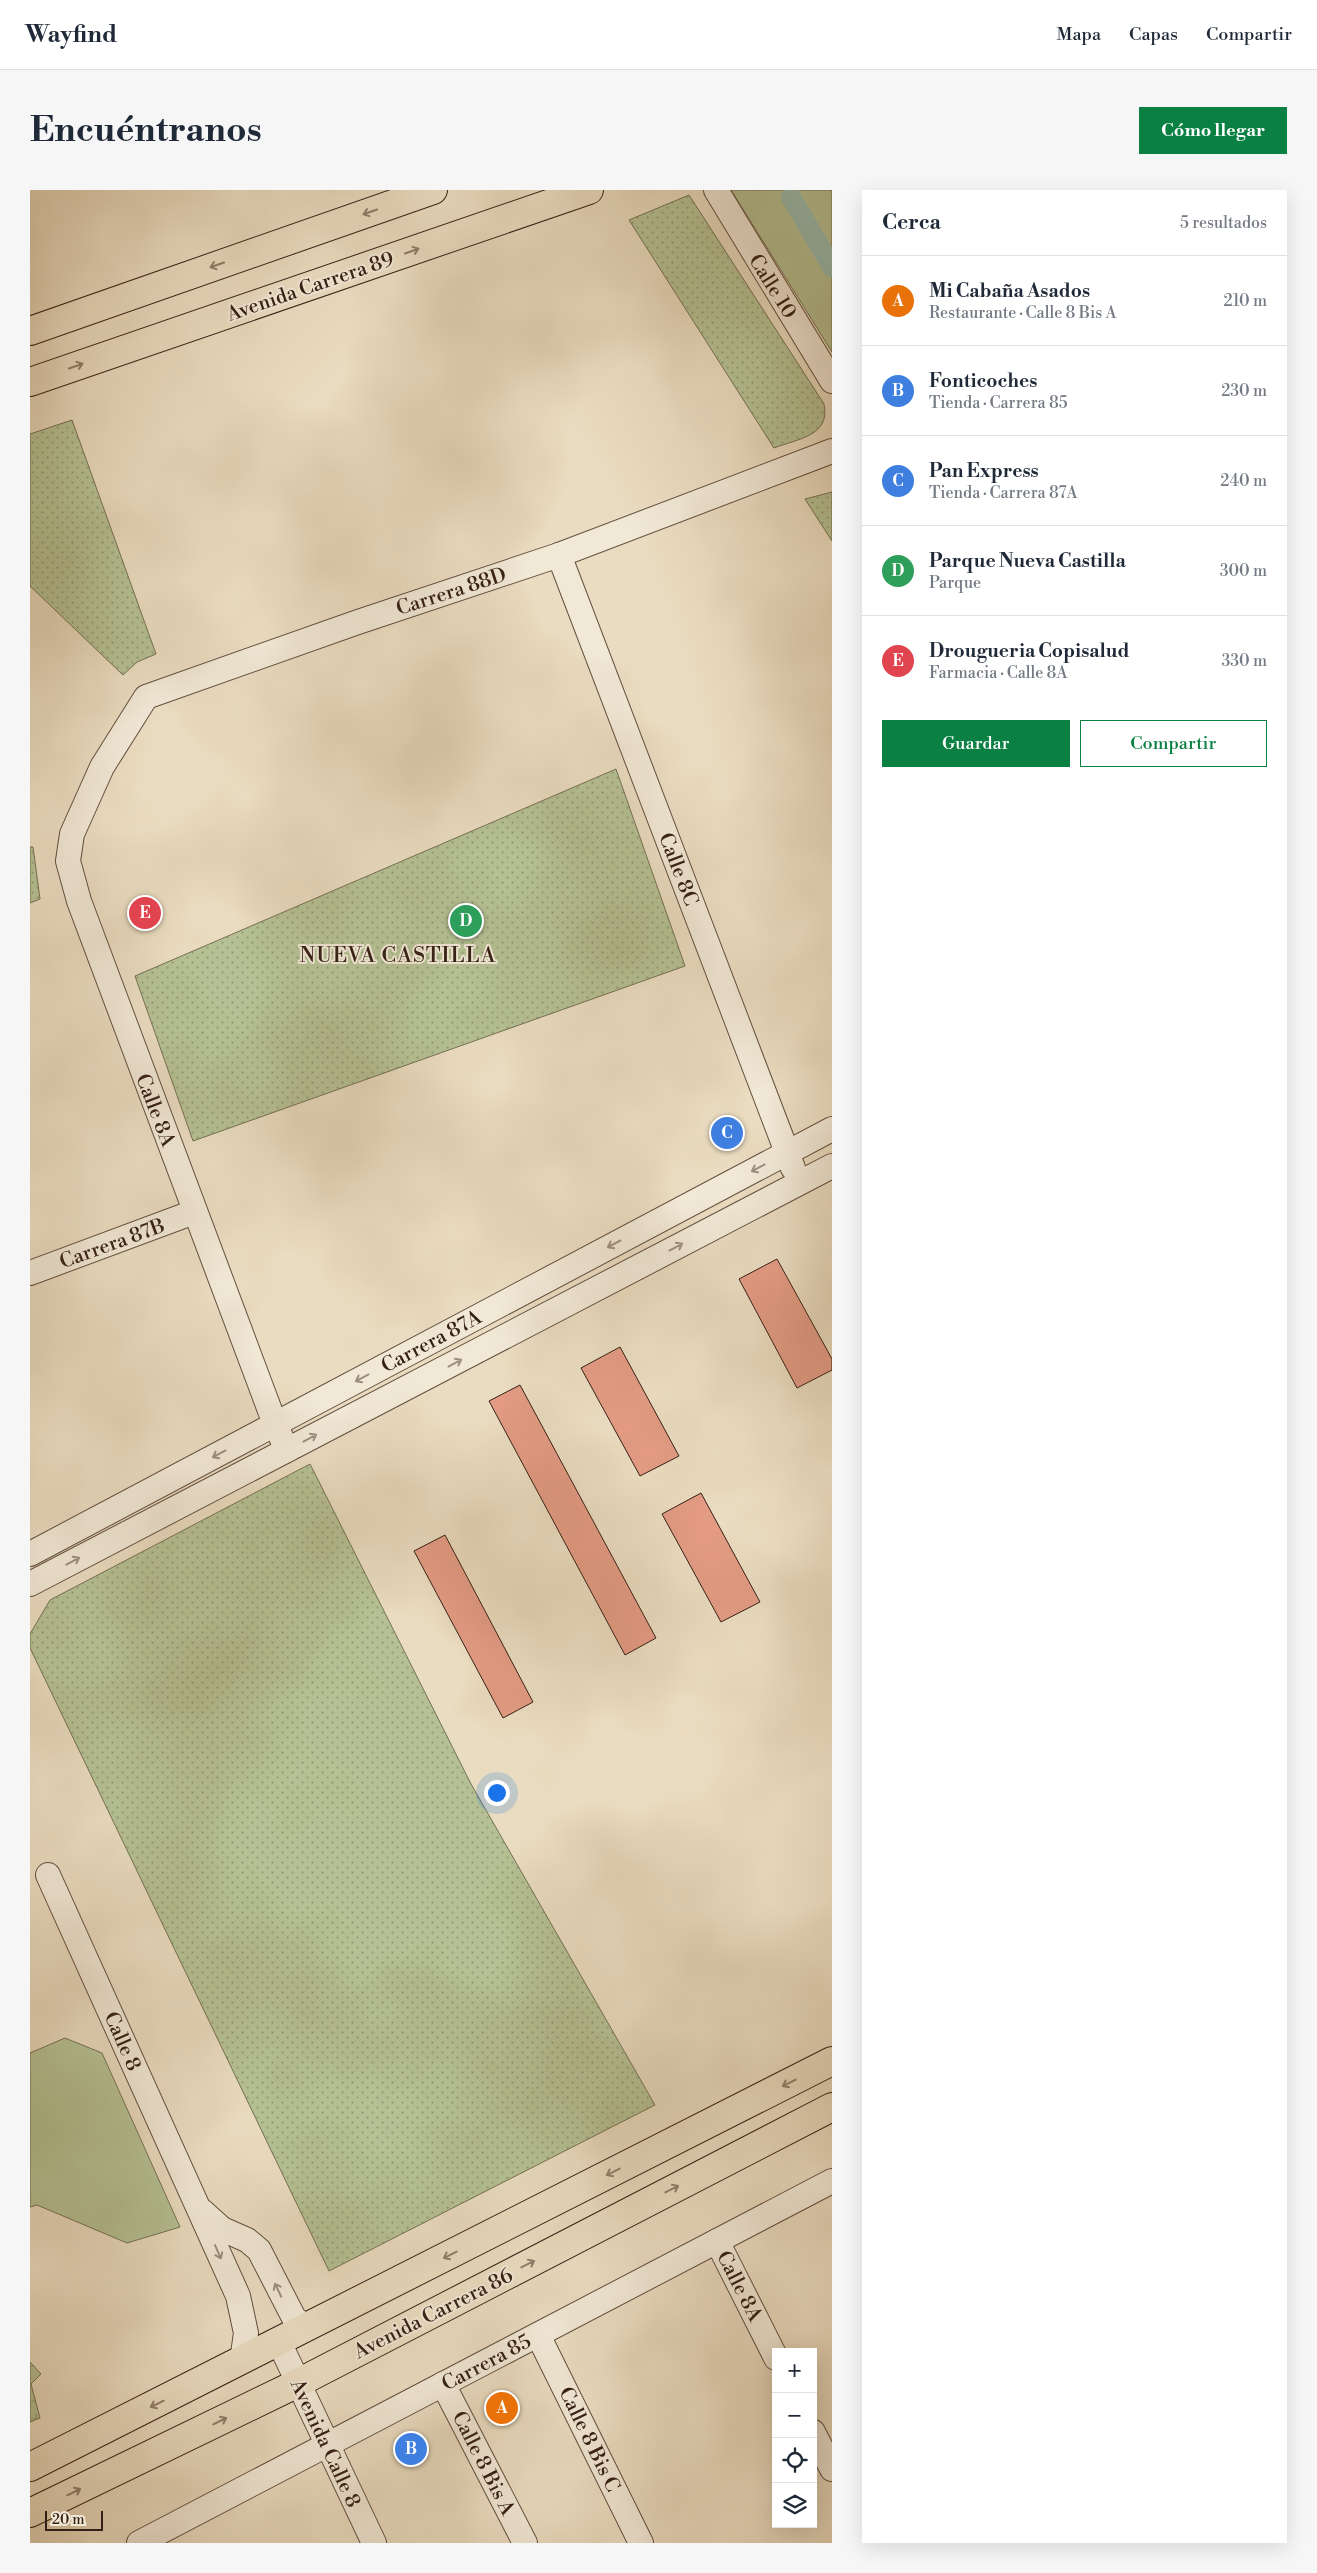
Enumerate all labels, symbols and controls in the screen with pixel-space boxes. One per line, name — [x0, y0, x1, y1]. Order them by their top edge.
text: Wayfind — [25, 20, 117, 50]
text: Mapa — [1057, 23, 1101, 46]
text: Capas — [1129, 23, 1178, 46]
text: Compartir — [1206, 23, 1292, 46]
button: Cómo llegar — [1139, 107, 1287, 154]
text: Encuéntranos — [30, 109, 262, 152]
one-way arrow — [363, 208, 379, 217]
text: Cerca — [882, 210, 941, 236]
text: 5 resultados — [1180, 213, 1267, 233]
one-way arrow — [404, 246, 419, 255]
street label: Avenida Carrera 89 — [223, 247, 397, 328]
street label: Calle 10 — [742, 250, 801, 324]
one-way arrow — [209, 261, 225, 271]
text: Mi Cabaña Asados — [929, 279, 1090, 303]
text: A — [892, 291, 904, 311]
text: 210 m — [1223, 291, 1267, 311]
text: Restaurante · Calle 8 Bis A — [929, 303, 1116, 323]
one-way arrow — [68, 361, 83, 370]
text: Fonticoches — [929, 369, 1037, 393]
text: B — [892, 381, 904, 401]
text: 230 m — [1221, 381, 1267, 401]
text: Tienda · Carrera 85 — [929, 393, 1068, 413]
text: Pan Express — [929, 459, 1039, 483]
text: C — [892, 471, 904, 491]
text: 240 m — [1220, 471, 1267, 491]
text: Tienda · Carrera 87A — [929, 483, 1078, 503]
text: Parque Nueva Castilla — [929, 549, 1126, 573]
text: D — [892, 561, 904, 581]
text: 300 m — [1220, 561, 1267, 581]
street label: Carrera 88D — [393, 563, 510, 622]
text: Parque — [929, 573, 981, 593]
text: Drougueria Copisalud — [929, 639, 1130, 663]
text: E — [892, 651, 904, 671]
text: 330 m — [1221, 651, 1267, 671]
text: Farmacia · Calle 8A — [929, 663, 1067, 683]
button: Guardar — [882, 720, 1070, 767]
button: Compartir — [1080, 720, 1267, 767]
street label: Calle 8C — [652, 830, 703, 909]
pin: E — [129, 894, 161, 932]
pin: D — [450, 902, 482, 940]
district label: NUEVA CASTILLA — [300, 943, 496, 969]
street label: Calle 8A — [129, 1071, 180, 1152]
pin: C — [711, 1114, 743, 1152]
one-way arrow — [751, 1164, 766, 1173]
street label: Carrera 87B — [56, 1214, 169, 1275]
one-way arrow — [608, 1240, 622, 1250]
one-way arrow — [668, 1242, 683, 1251]
street label: Carrera 87A — [377, 1305, 487, 1379]
one-way arrow — [447, 1358, 462, 1368]
one-way arrow — [355, 1373, 370, 1383]
one-way arrow — [303, 1433, 318, 1443]
one-way arrow — [212, 1450, 227, 1459]
one-way arrow — [65, 1556, 80, 1566]
your location — [484, 1780, 510, 1806]
street label: Calle 8 — [98, 2008, 146, 2075]
one-way arrow — [781, 2078, 796, 2088]
one-way arrow — [605, 2168, 620, 2178]
one-way arrow — [665, 2184, 679, 2194]
one-way arrow — [214, 2244, 224, 2259]
street label: Calle 8A — [710, 2247, 768, 2327]
one-way arrow — [443, 2251, 458, 2260]
one-way arrow — [520, 2259, 535, 2268]
street label: Avenida Carrera 86 — [349, 2263, 517, 2366]
one-way arrow — [273, 2283, 282, 2298]
street label: Carrera 85 — [438, 2329, 536, 2397]
map controls — [772, 2348, 817, 2528]
button: + — [772, 2348, 817, 2393]
street label: Avenida Calle 8 — [284, 2375, 365, 2512]
street label: Calle 8 Bis C — [553, 2383, 625, 2496]
pin: A — [486, 2389, 518, 2427]
button: − — [772, 2393, 817, 2438]
one-way arrow — [150, 2399, 165, 2409]
street label: Calle 8 Bis A — [448, 2407, 520, 2519]
one-way arrow — [212, 2415, 227, 2425]
pin: B — [395, 2430, 427, 2468]
button: locate — [772, 2438, 817, 2483]
button: layers — [772, 2483, 817, 2528]
one-way arrow — [66, 2487, 81, 2496]
scale bar — [45, 2508, 102, 2531]
text: 20 m — [52, 2511, 84, 2529]

